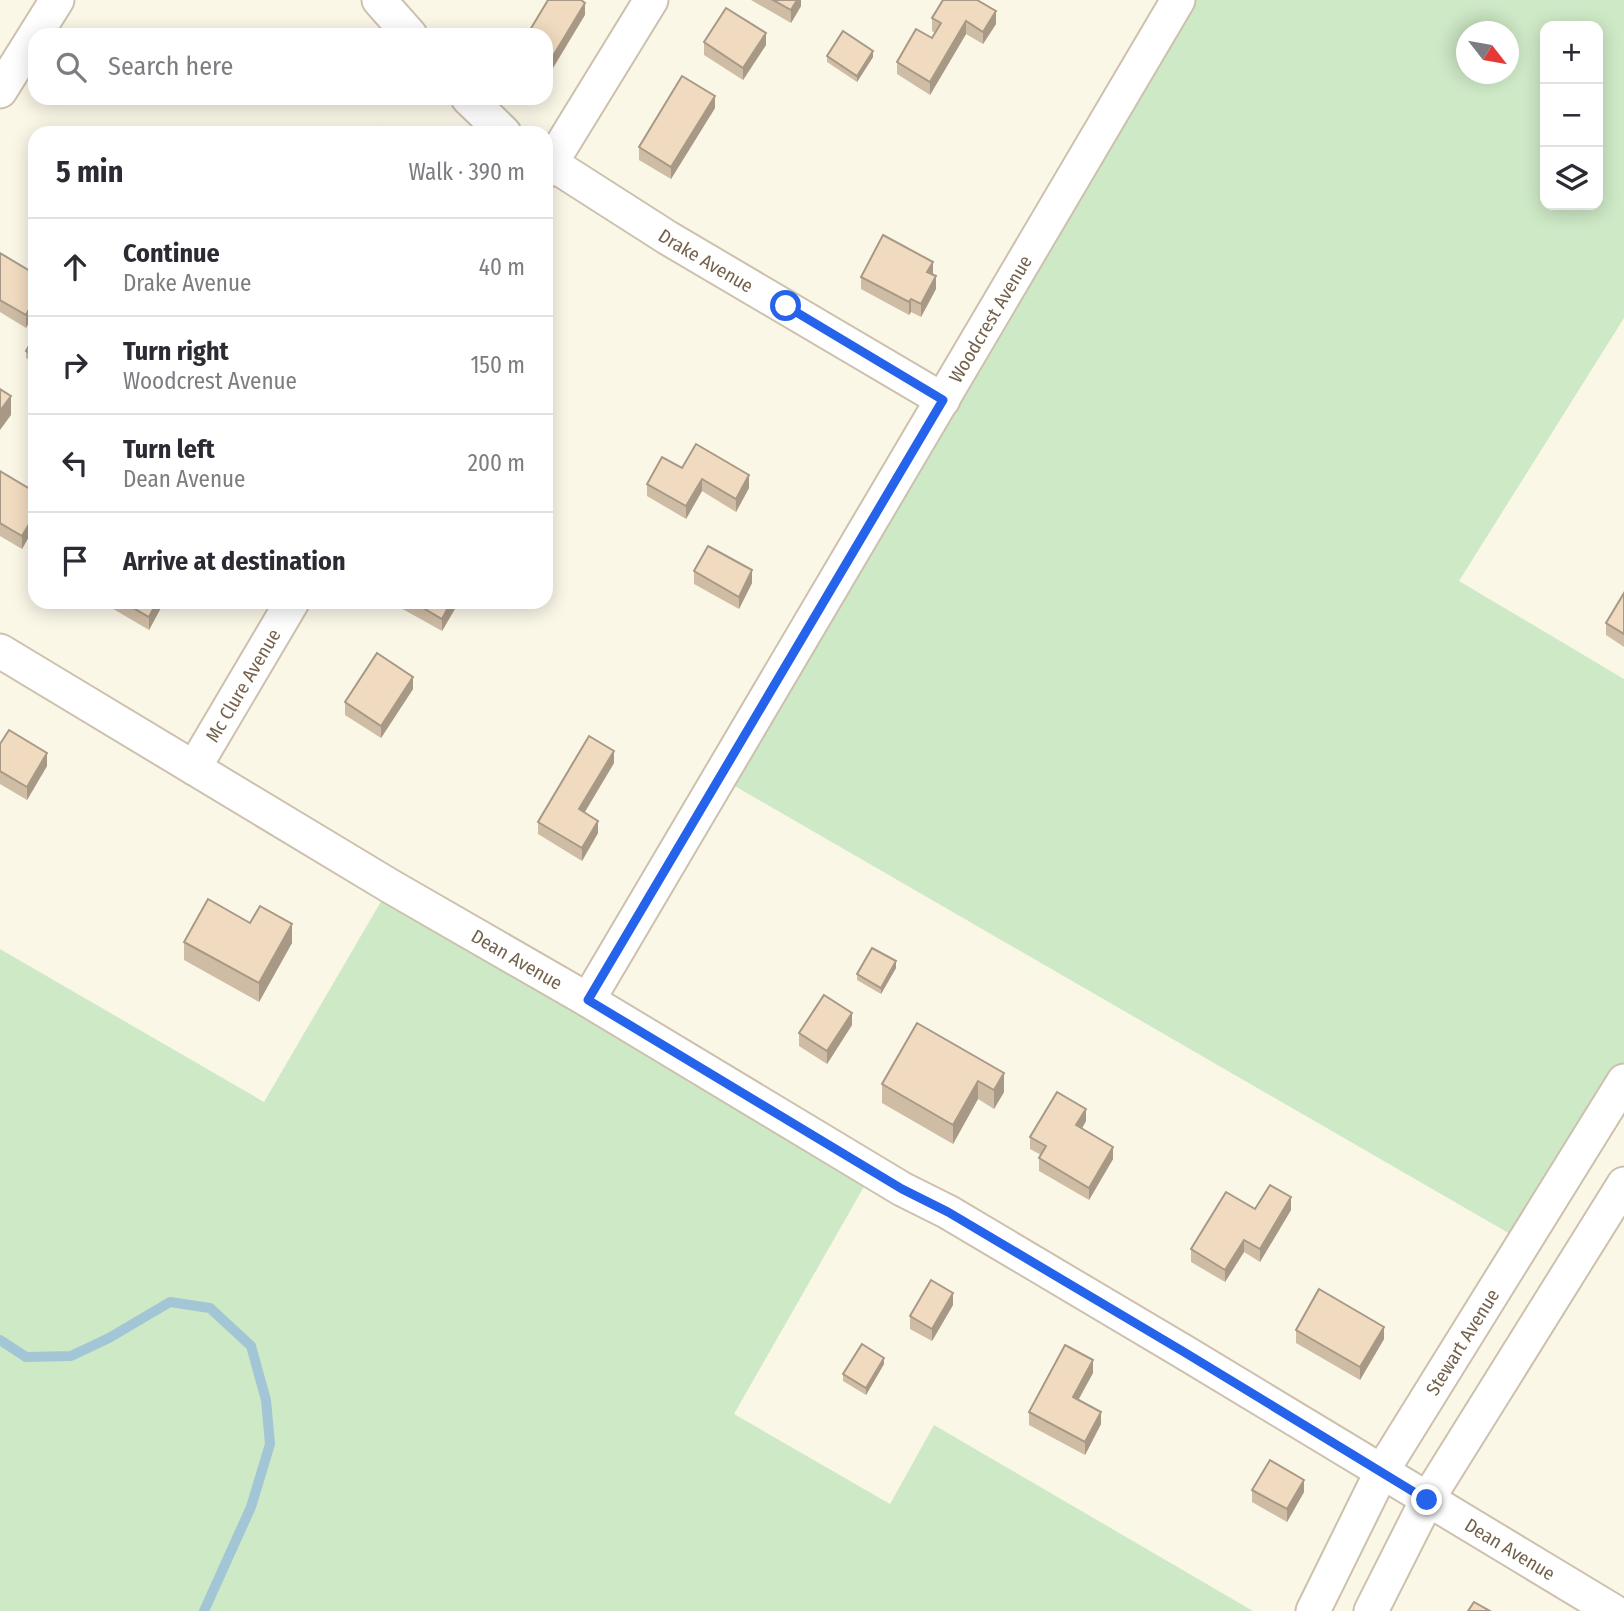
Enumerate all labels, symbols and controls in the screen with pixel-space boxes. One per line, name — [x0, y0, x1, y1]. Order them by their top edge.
north arrow — [1456, 21, 1519, 84]
map controls — [1540, 21, 1603, 210]
button: + — [1540, 21, 1603, 84]
search box — [28, 28, 553, 105]
icon: search — [52, 48, 90, 86]
text: Search here — [108, 51, 233, 82]
button: − — [1540, 84, 1603, 147]
button: layers — [1540, 147, 1603, 210]
text: 5 min — [56, 154, 123, 190]
text: Walk · 390 m — [409, 158, 525, 186]
street label: Drake Avenue — [654, 224, 757, 298]
text: Continue — [123, 238, 220, 269]
icon: ahead — [56, 248, 94, 286]
street label: Woodcrest Avenue — [944, 251, 1037, 387]
text: 40 m — [479, 253, 525, 281]
text: Drake Avenue — [123, 269, 251, 297]
route start — [770, 290, 801, 321]
text: Turn right — [123, 336, 229, 367]
icon: right — [56, 346, 94, 384]
text: 150 m — [470, 351, 525, 379]
text: Woodcrest Avenue — [123, 367, 297, 395]
text: Turn left — [123, 434, 215, 465]
icon: left — [56, 444, 94, 482]
text: 200 m — [468, 449, 525, 477]
text: Dean Avenue — [123, 465, 245, 493]
icon: arrive — [56, 542, 94, 580]
text: Arrive at destination — [123, 546, 346, 577]
street label: Mc Clure Avenue — [201, 625, 286, 746]
street label: Dean Avenue — [467, 924, 566, 995]
street label: Stewart Avenue — [1421, 1285, 1504, 1400]
route end — [1411, 1484, 1442, 1515]
street label: Dean Avenue — [1461, 1513, 1559, 1585]

